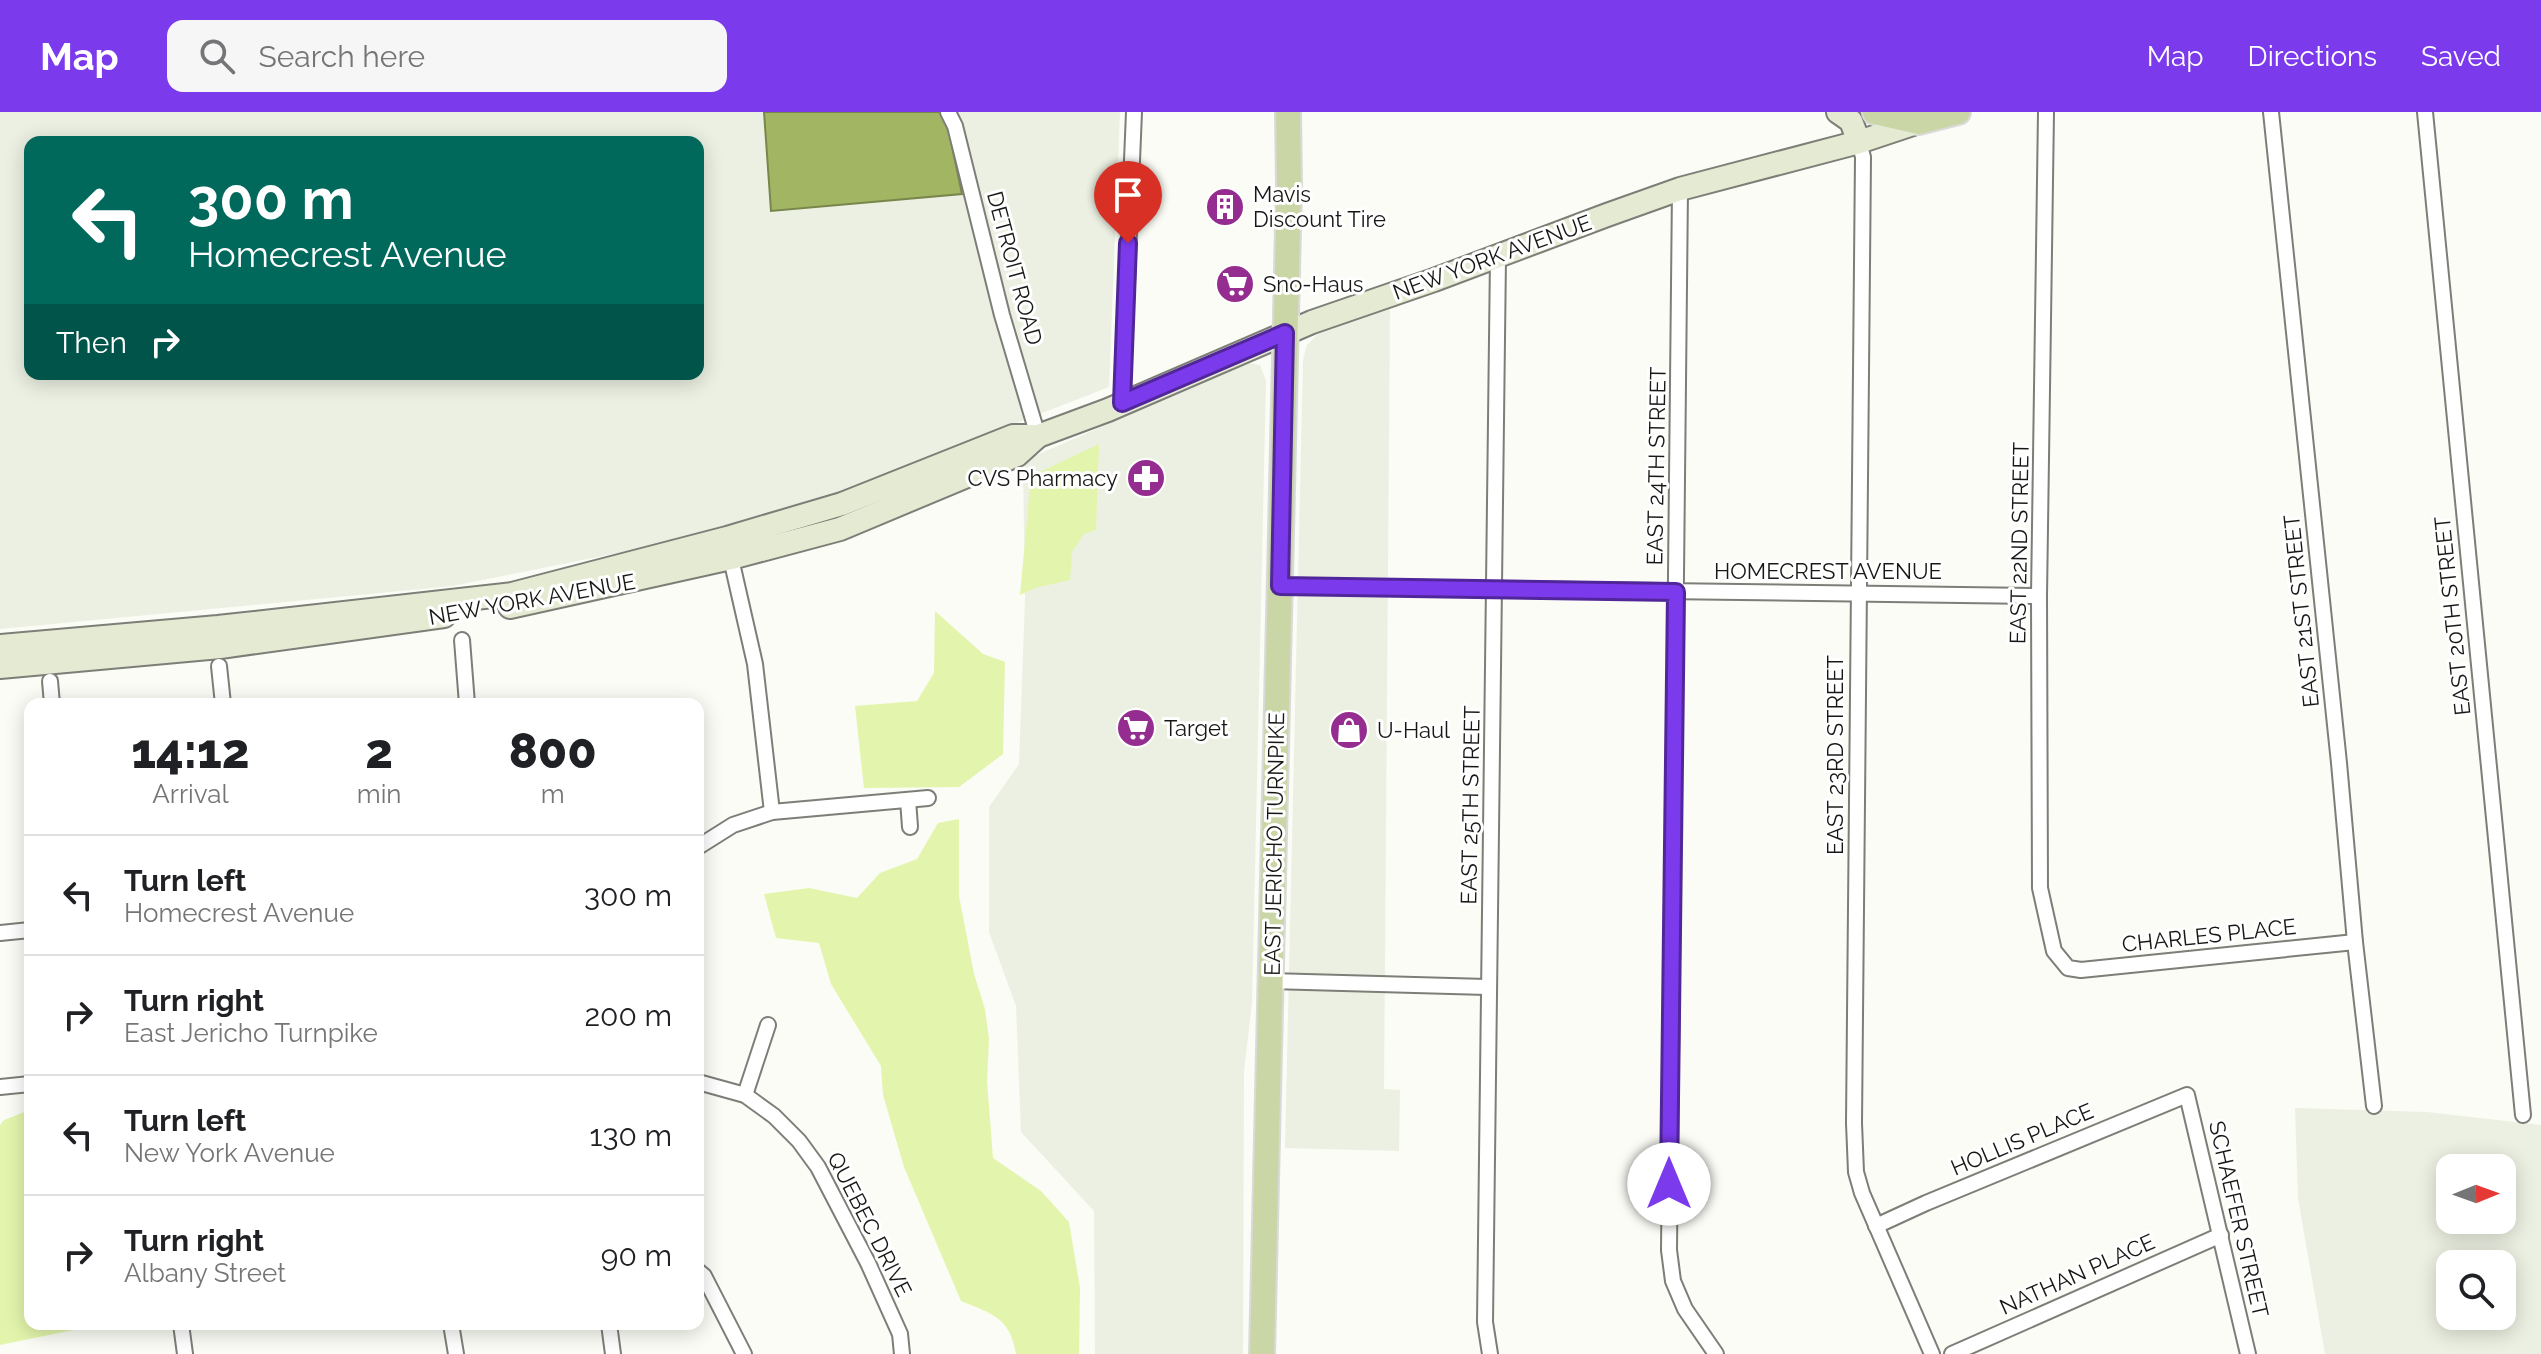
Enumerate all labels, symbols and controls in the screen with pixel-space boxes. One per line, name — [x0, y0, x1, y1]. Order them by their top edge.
search box — [167, 20, 727, 92]
text: Map — [40, 34, 119, 79]
icon: search — [195, 34, 239, 78]
text: Search here — [259, 39, 425, 74]
text: Map — [2147, 40, 2204, 73]
text: Directions — [2248, 40, 2377, 73]
text: Saved — [2421, 40, 2501, 73]
pin — [1094, 161, 1162, 243]
text: 300 m — [188, 166, 354, 232]
icon: left — [56, 168, 160, 272]
icon: arrive — [1106, 173, 1150, 217]
place label: Mavis Discount Tire — [1253, 181, 1386, 232]
building icon: Mavis Discount Tire — [1204, 186, 1246, 228]
street label: DETROIT ROAD — [982, 188, 1048, 348]
street label: NEW YORK AVENUE — [1389, 209, 1595, 305]
text: Homecrest Avenue — [188, 233, 507, 275]
supermarket icon: Sno-Haus — [1214, 263, 1256, 305]
place label: Sno-Haus — [1263, 271, 1363, 297]
icon: right — [143, 320, 187, 364]
text: Then — [56, 325, 127, 360]
street label: EAST 24TH STREET — [1641, 366, 1671, 566]
street label: EAST 22ND STREET — [2004, 441, 2034, 644]
pharmacy icon: CVS Pharmacy — [1125, 457, 1167, 499]
place label: CVS Pharmacy — [967, 465, 1118, 491]
street label: EAST 21ST STREET — [2278, 513, 2324, 709]
street label: EAST 20TH STREET — [2429, 515, 2475, 717]
street label: HOMECREST AVENUE — [1714, 558, 1942, 584]
street label: NEW YORK AVENUE — [427, 568, 637, 630]
street label: EAST 23RD STREET — [1822, 654, 1848, 855]
street label: EAST 25TH STREET — [1455, 705, 1485, 905]
supermarket icon: Target — [1115, 707, 1157, 749]
shop icon: U-Haul — [1328, 709, 1370, 751]
street label: EAST JERICHO TURNPIKE — [1259, 712, 1289, 976]
place label: Target — [1164, 715, 1229, 741]
place label: U-Haul — [1377, 717, 1450, 743]
text: 14:12 — [131, 723, 250, 779]
text: 2 — [365, 723, 393, 779]
text: 800 — [509, 723, 597, 779]
text: Arrival — [152, 779, 229, 809]
text: min — [357, 779, 402, 809]
text: m — [541, 779, 565, 809]
text: Turn left — [124, 863, 246, 898]
icon: left — [56, 873, 100, 917]
text: 300 m — [584, 878, 672, 913]
text: Homecrest Avenue — [124, 898, 354, 928]
street label: CHARLES PLACE — [2121, 913, 2297, 957]
text: Turn right — [124, 983, 264, 1018]
icon: right — [56, 993, 100, 1037]
text: 200 m — [584, 998, 672, 1033]
text: East Jericho Turnpike — [124, 1018, 378, 1048]
street label: HOLLIS PLACE — [1947, 1097, 2097, 1181]
text: Turn left — [124, 1103, 246, 1138]
icon: left — [56, 1113, 100, 1157]
text: 130 m — [590, 1118, 672, 1153]
street label: SCHAEFER STREET — [2204, 1118, 2274, 1320]
text: New York Avenue — [124, 1138, 335, 1168]
position arrow — [1627, 1142, 1711, 1226]
street label: QUEBEC DRIVE — [822, 1147, 918, 1301]
north arrow — [2436, 1154, 2516, 1234]
map controls — [2436, 1154, 2516, 1330]
text: Turn right — [124, 1223, 264, 1258]
street label: NATHAN PLACE — [1996, 1228, 2158, 1320]
icon: right — [56, 1233, 100, 1277]
text: 90 m — [601, 1238, 672, 1273]
button: search — [2436, 1250, 2516, 1330]
text: Albany Street — [124, 1258, 286, 1288]

